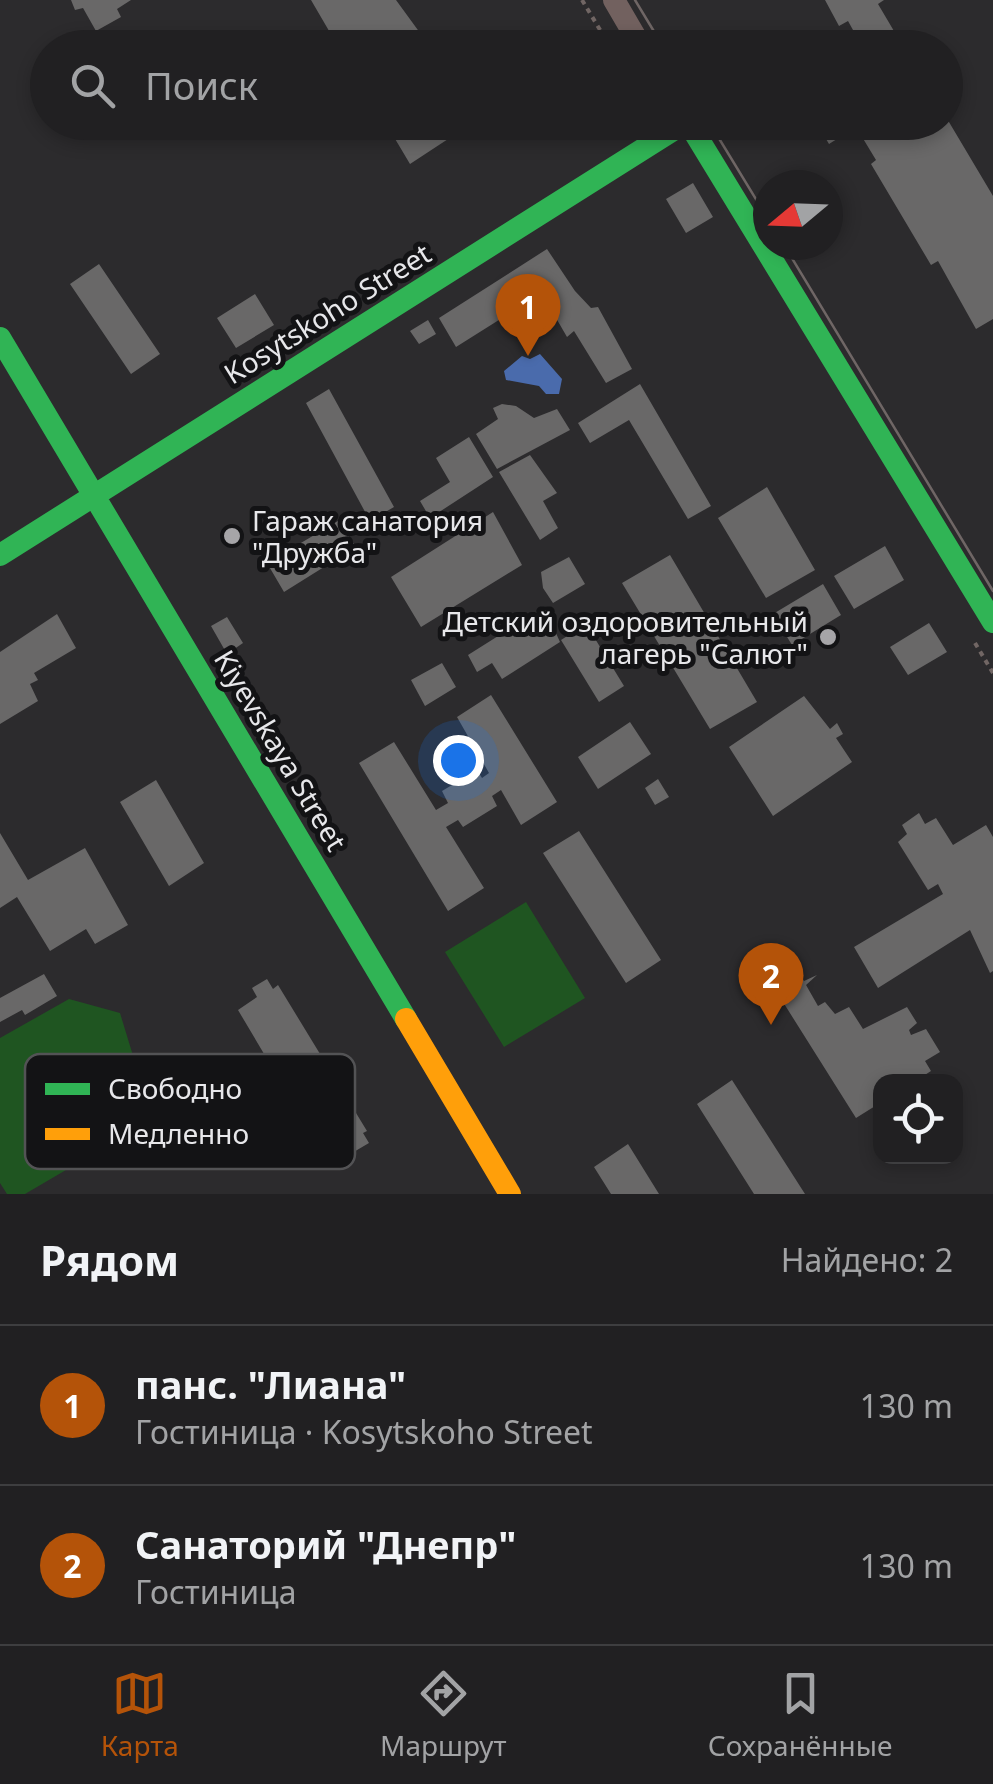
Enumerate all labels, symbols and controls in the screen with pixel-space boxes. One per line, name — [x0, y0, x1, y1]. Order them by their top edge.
search box — [30, 30, 963, 140]
icon: search — [65, 58, 120, 113]
text: Поиск — [145, 59, 258, 111]
north arrow — [753, 170, 843, 260]
street label: Kosytskoho Street — [216, 234, 438, 392]
pin: 1 — [496, 274, 560, 356]
place label: Гараж санатория "Дружба" — [252, 501, 483, 571]
marker: Гараж санатория "Дружба" — [221, 525, 243, 547]
place label: Детский оздоровительный лагерь "Салют" — [443, 602, 808, 672]
marker: Детский оздоровительный лагерь "Салют" — [817, 626, 839, 648]
street label: Kiyevskaya Street — [206, 643, 356, 857]
your location — [433, 735, 484, 786]
pin: 2 — [738, 942, 804, 1025]
legend — [25, 1054, 355, 1169]
text: Свободно — [108, 1069, 242, 1107]
map controls — [873, 1074, 963, 1164]
button: locate — [873, 1074, 963, 1164]
text: Медленно — [108, 1114, 249, 1152]
text: Рядом — [40, 1231, 179, 1288]
text: Найдено: 2 — [781, 1238, 953, 1281]
text: панс. "Лиана" — [135, 1358, 406, 1410]
text: 1 — [63, 1384, 82, 1427]
text: 130 m — [860, 1384, 953, 1427]
text: Гостиница · Kosytskoho Street — [135, 1410, 593, 1453]
text: Санаторий "Днепр" — [135, 1518, 516, 1570]
text: 2 — [63, 1544, 82, 1587]
text: 130 m — [860, 1544, 953, 1587]
text: Гостиница — [135, 1570, 296, 1613]
tab: Карта — [101, 1666, 179, 1764]
tab: Маршрут — [380, 1666, 507, 1764]
tab: Сохранённые — [708, 1666, 892, 1764]

